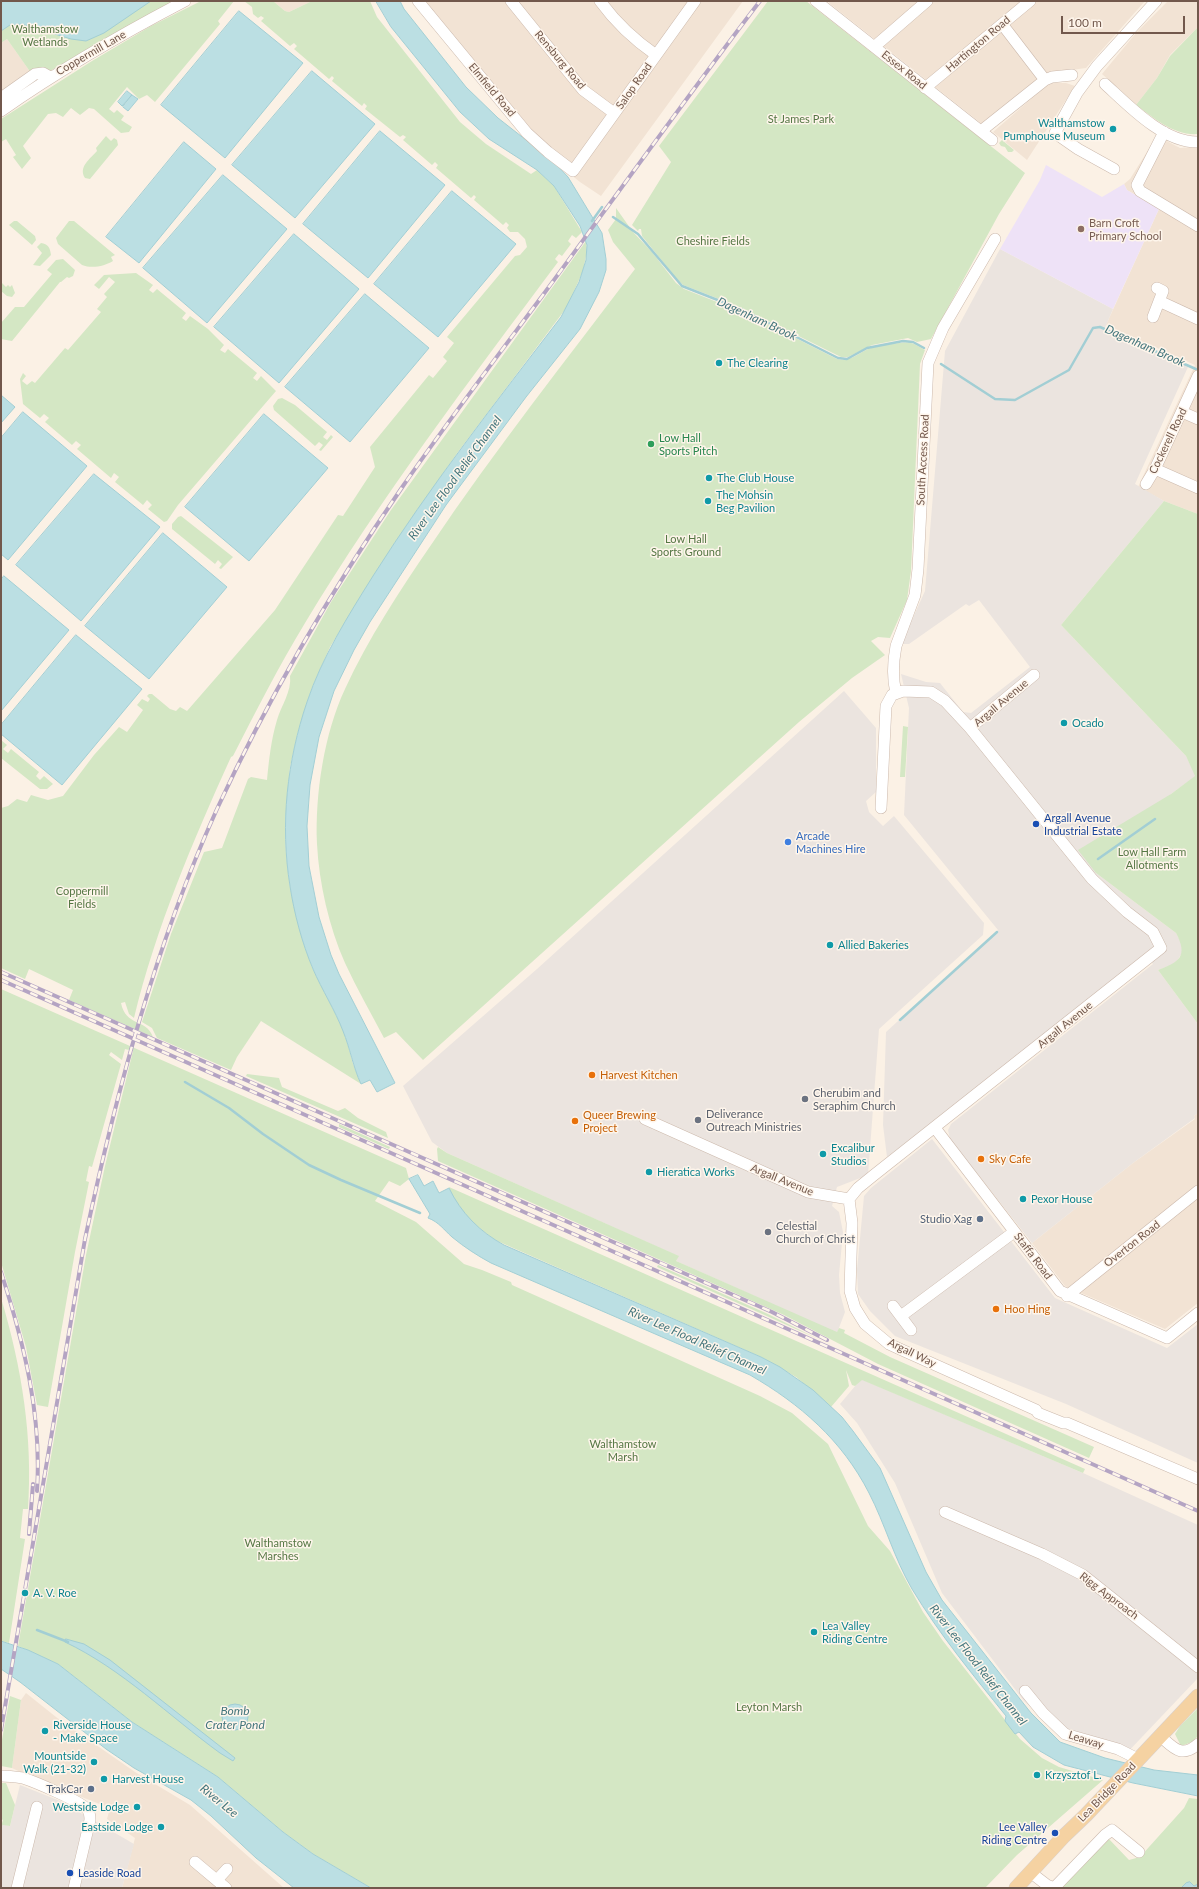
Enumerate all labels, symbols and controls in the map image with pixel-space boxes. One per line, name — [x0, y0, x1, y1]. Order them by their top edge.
scale bar — [1063, 8, 1187, 34]
street label: Hartington Road — [943, 13, 1013, 75]
text: 100 m — [1068, 15, 1102, 30]
park label: Walthamstow Wetlands — [12, 22, 78, 48]
street label: Coppermill Lane — [54, 28, 128, 78]
street label: Rensburg Road — [532, 28, 588, 92]
street label: Essex Road — [879, 48, 929, 92]
street label: Salop Road — [613, 60, 655, 112]
street label: Elmfield Road — [466, 61, 518, 119]
park label: St James Park — [768, 112, 834, 126]
place label: Walthamstow Pumphouse Museum — [1003, 116, 1105, 142]
marker: Walthamstow Pumphouse Museum — [1108, 124, 1118, 134]
place label: Barn Croft Primary School — [1089, 216, 1162, 242]
marker: Barn Croft Primary School — [1076, 224, 1086, 234]
park label: Cheshire Fields — [676, 234, 750, 248]
water label: Dagenham Brook — [715, 294, 799, 344]
water label: Dagenham Brook — [1103, 322, 1187, 370]
place label: The Clearing — [727, 356, 788, 370]
marker: The Clearing — [714, 358, 724, 368]
street label: Cockerell Road — [1146, 406, 1190, 476]
water label: River Lee Flood Relief Channel — [405, 413, 505, 543]
street label: South Access Road — [914, 414, 932, 506]
place label: Low Hall Sports Pitch — [659, 431, 717, 457]
marker: Low Hall Sports Pitch — [646, 439, 656, 449]
place label: The Club House — [717, 471, 794, 485]
marker: The Club House — [704, 473, 714, 483]
place label: The Mohsin Beg Pavilion — [716, 488, 775, 514]
marker: The Mohsin Beg Pavilion — [703, 496, 713, 506]
park label: Low Hall Sports Ground — [651, 532, 721, 558]
street label: Argall Avenue — [971, 676, 1031, 730]
place label: Ocado — [1072, 716, 1104, 730]
marker: Ocado — [1059, 718, 1069, 728]
place label: Argall Avenue Industrial Estate — [1044, 811, 1122, 837]
marker: Argall Avenue Industrial Estate — [1031, 819, 1041, 829]
place label: Arcade Machines Hire — [796, 829, 866, 855]
marker: Arcade Machines Hire — [783, 837, 793, 847]
park label: Low Hall Farm Allotments — [1118, 845, 1186, 871]
park label: Coppermill Fields — [56, 884, 108, 910]
place label: Allied Bakeries — [838, 938, 909, 952]
marker: Allied Bakeries — [825, 940, 835, 950]
street label: Argall Avenue — [1035, 999, 1095, 1051]
place label: Harvest Kitchen — [600, 1068, 678, 1082]
marker: Harvest Kitchen — [587, 1070, 597, 1080]
place label: Cherubim and Seraphim Church — [813, 1086, 896, 1112]
marker: Cherubim and Seraphim Church — [800, 1094, 810, 1104]
place label: Deliverance Outreach Ministries — [706, 1107, 802, 1133]
place label: Queer Brewing Project — [583, 1108, 656, 1134]
marker: Deliverance Outreach Ministries — [693, 1115, 703, 1125]
marker: Queer Brewing Project — [570, 1116, 580, 1126]
place label: Excalibur Studios — [831, 1141, 875, 1167]
marker: Excalibur Studios — [818, 1149, 828, 1159]
place label: Sky Cafe — [989, 1152, 1031, 1166]
marker: Sky Cafe — [976, 1154, 986, 1164]
street label: Argall Avenue — [749, 1161, 815, 1199]
place label: Hieratica Works — [657, 1165, 735, 1179]
marker: Hieratica Works — [644, 1167, 654, 1177]
place label: Pexor House — [1031, 1192, 1093, 1206]
marker: Pexor House — [1018, 1194, 1028, 1204]
place label: Studio Xag — [920, 1212, 972, 1226]
marker: Studio Xag — [975, 1214, 985, 1224]
street label: Overton Road — [1101, 1218, 1163, 1270]
place label: Celestial Church of Christ — [776, 1219, 855, 1245]
marker: Celestial Church of Christ — [763, 1227, 773, 1237]
street label: Staffa Road — [1011, 1230, 1055, 1282]
place label: Hoo Hing — [1004, 1302, 1050, 1316]
water label: River Lee Flood Relief Channel — [626, 1304, 768, 1378]
marker: Hoo Hing — [991, 1304, 1001, 1314]
street label: Argall Way — [886, 1336, 938, 1370]
park label: Walthamstow Marsh — [590, 1437, 656, 1463]
park label: Walthamstow Marshes — [245, 1536, 311, 1562]
street label: Rigg Approach — [1077, 1570, 1141, 1622]
place label: A. V. Roe — [33, 1586, 76, 1600]
marker: A. V. Roe — [20, 1588, 30, 1598]
water label: River Lee Flood Relief Channel — [926, 1602, 1030, 1728]
place label: Lea Valley Riding Centre — [822, 1619, 888, 1645]
marker: Lea Valley Riding Centre — [809, 1627, 819, 1637]
park label: Leyton Marsh — [736, 1700, 802, 1714]
water label: Bomb Crater Pond — [205, 1704, 265, 1732]
place label: Riverside House - Make Space — [53, 1718, 131, 1744]
marker: Riverside House - Make Space — [40, 1726, 50, 1736]
street label: Leaway — [1067, 1728, 1105, 1752]
place label: Mountside Walk (21-32) — [23, 1749, 86, 1775]
marker: Mountside Walk (21-32) — [89, 1757, 99, 1767]
street label: Lea Bridge Road — [1075, 1759, 1139, 1825]
place label: Krzysztof L. — [1045, 1768, 1102, 1782]
marker: Krzysztof L. — [1032, 1770, 1042, 1780]
place label: Harvest House — [112, 1772, 184, 1786]
marker: Harvest House — [99, 1774, 109, 1784]
water label: River Lee — [197, 1781, 241, 1821]
place label: TrakCar — [46, 1782, 83, 1796]
marker: TrakCar — [86, 1784, 96, 1794]
place label: Westside Lodge — [52, 1800, 129, 1814]
marker: Westside Lodge — [132, 1802, 142, 1812]
place label: Eastside Lodge — [81, 1820, 153, 1834]
place label: Lee Valley Riding Centre — [981, 1820, 1047, 1846]
marker: Eastside Lodge — [156, 1822, 166, 1832]
marker: Lee Valley Riding Centre — [1050, 1828, 1060, 1838]
place label: Leaside Road — [78, 1866, 141, 1880]
marker: Leaside Road — [65, 1868, 75, 1878]

